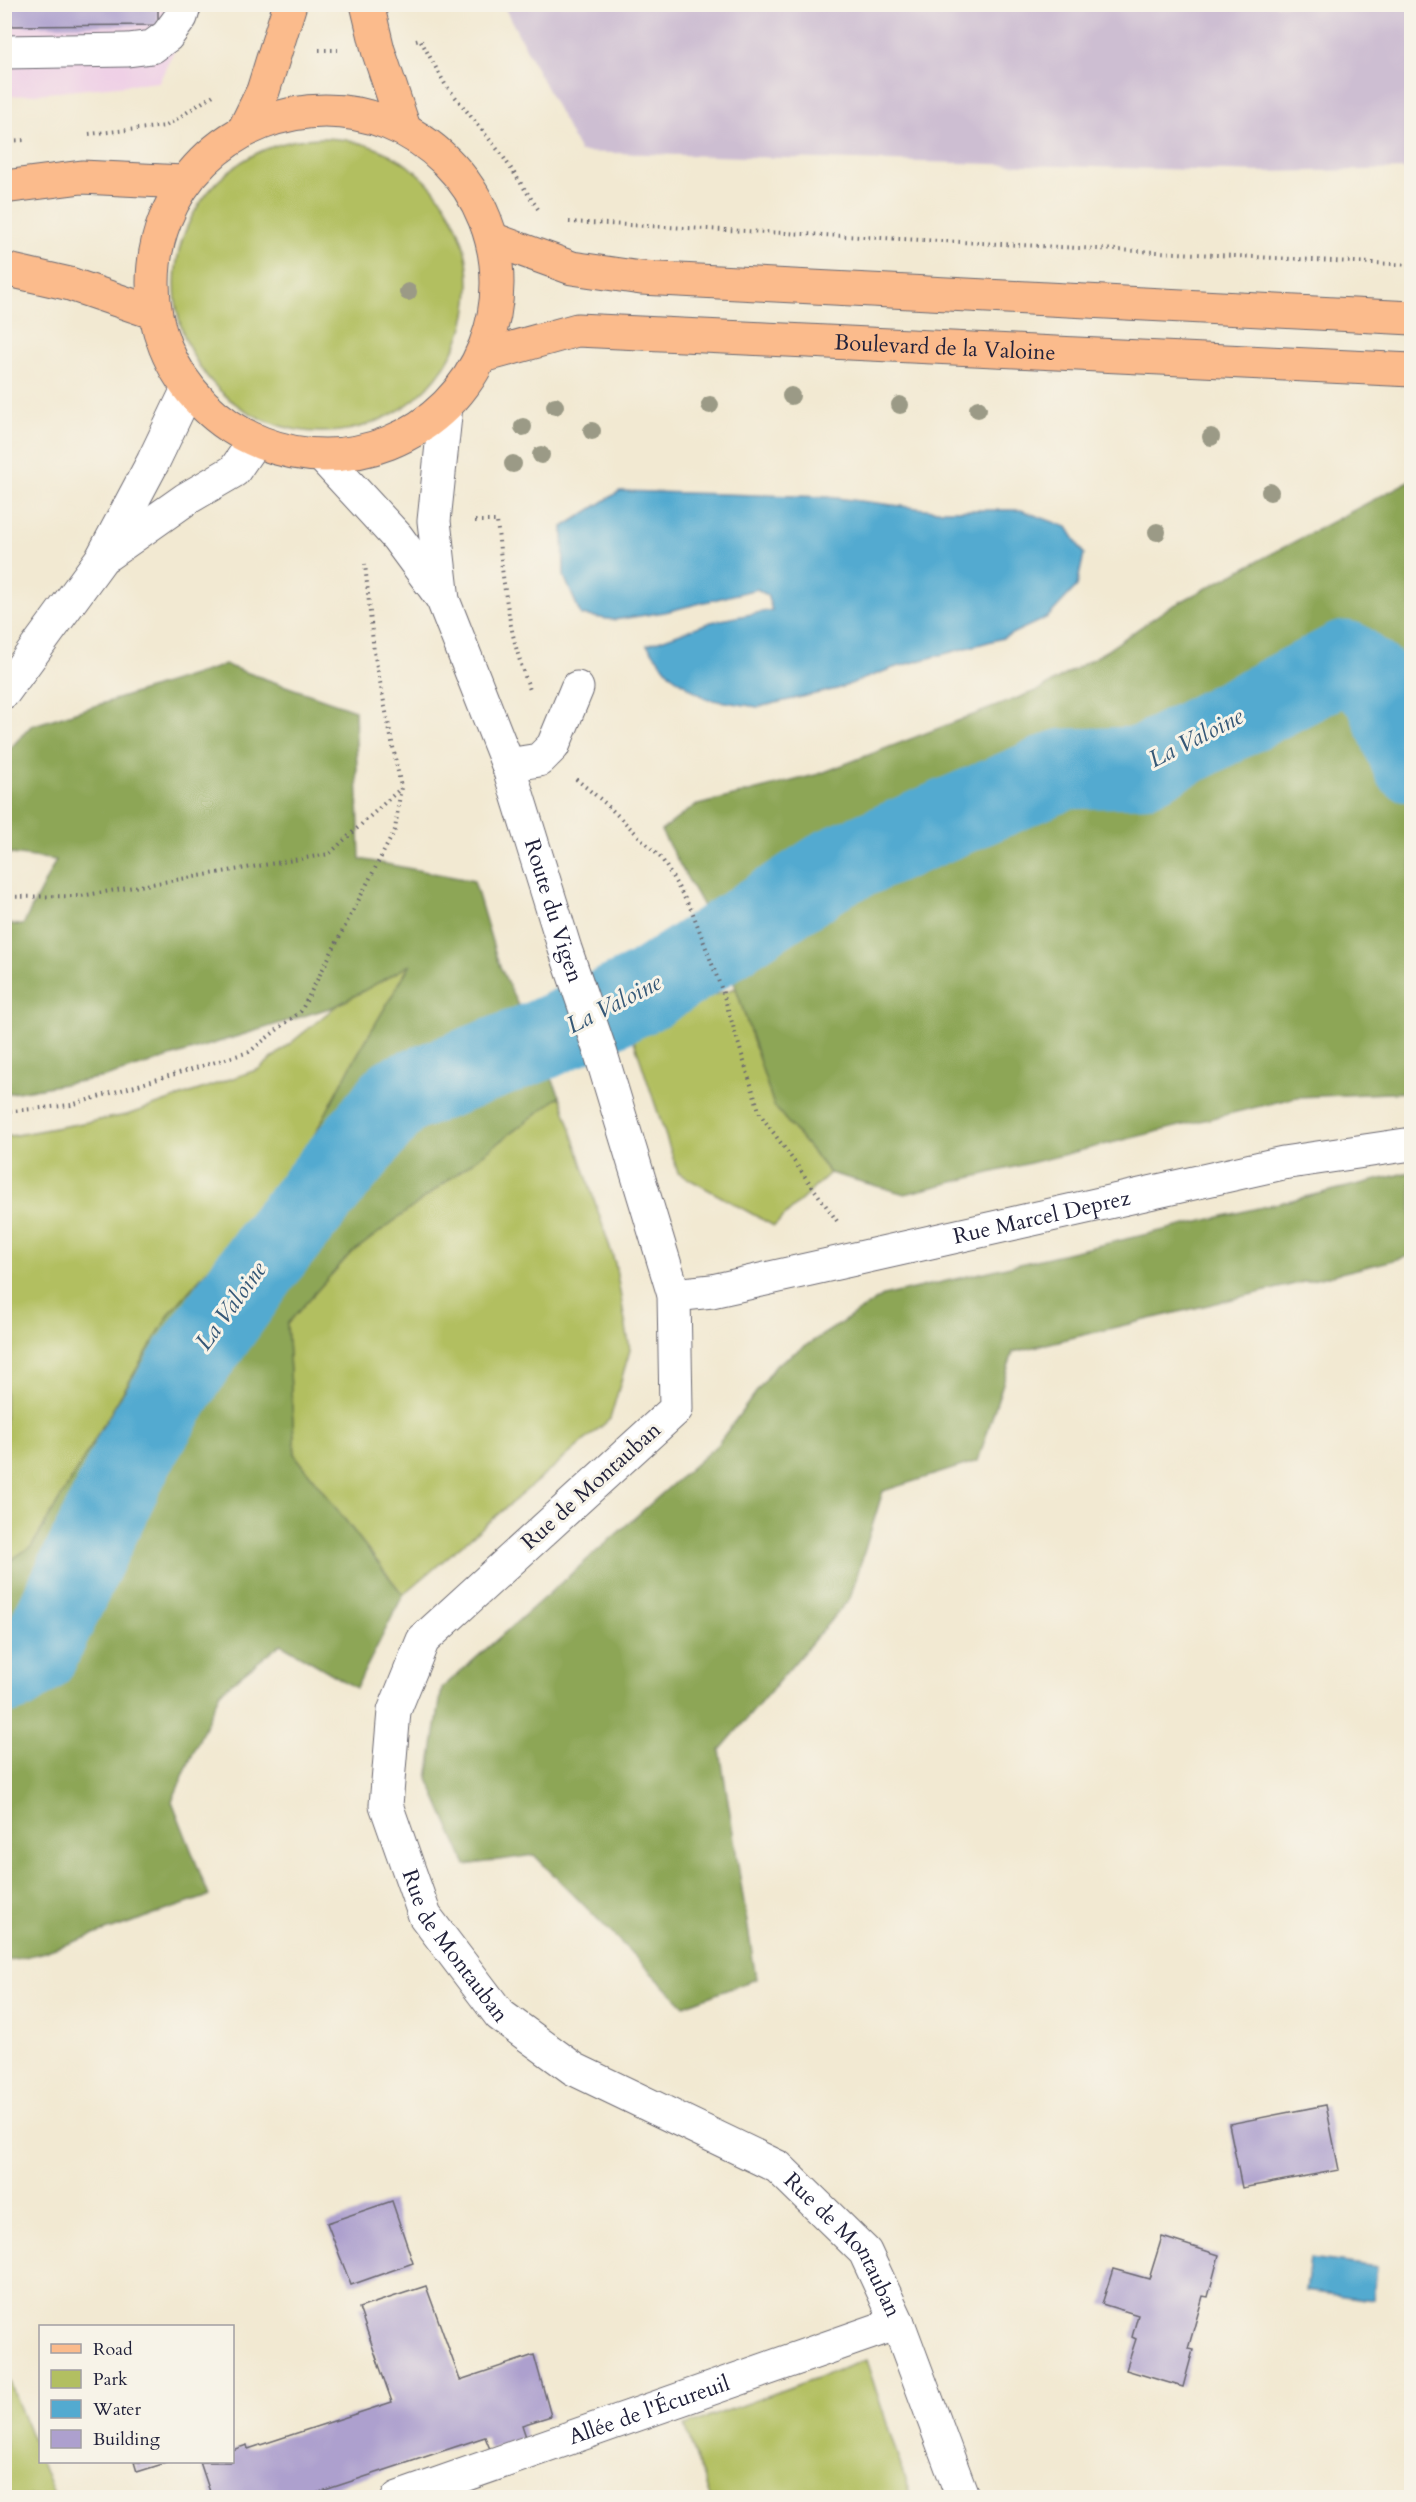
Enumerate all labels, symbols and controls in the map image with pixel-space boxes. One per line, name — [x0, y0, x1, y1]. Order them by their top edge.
street label: Boulevard de la Valoine — [834, 327, 1056, 368]
water label: La Valoine — [1143, 700, 1250, 776]
street label: Route du Vigen — [517, 835, 591, 987]
water label: La Valoine — [561, 966, 668, 1042]
street label: Rue Marcel Deprez — [950, 1183, 1133, 1251]
water label: La Valoine — [188, 1254, 275, 1357]
street label: Rue de Montauban — [515, 1415, 668, 1557]
street label: Rue de Montauban — [395, 1865, 516, 2029]
street label: Rue de Montauban — [777, 2166, 908, 2322]
legend — [39, 2325, 234, 2463]
text: Road — [93, 2337, 133, 2362]
text: Park — [93, 2367, 128, 2392]
street label: Allée de l'Écureuil — [565, 2368, 734, 2452]
text: Water — [92, 2397, 142, 2422]
text: Building — [93, 2427, 161, 2452]

